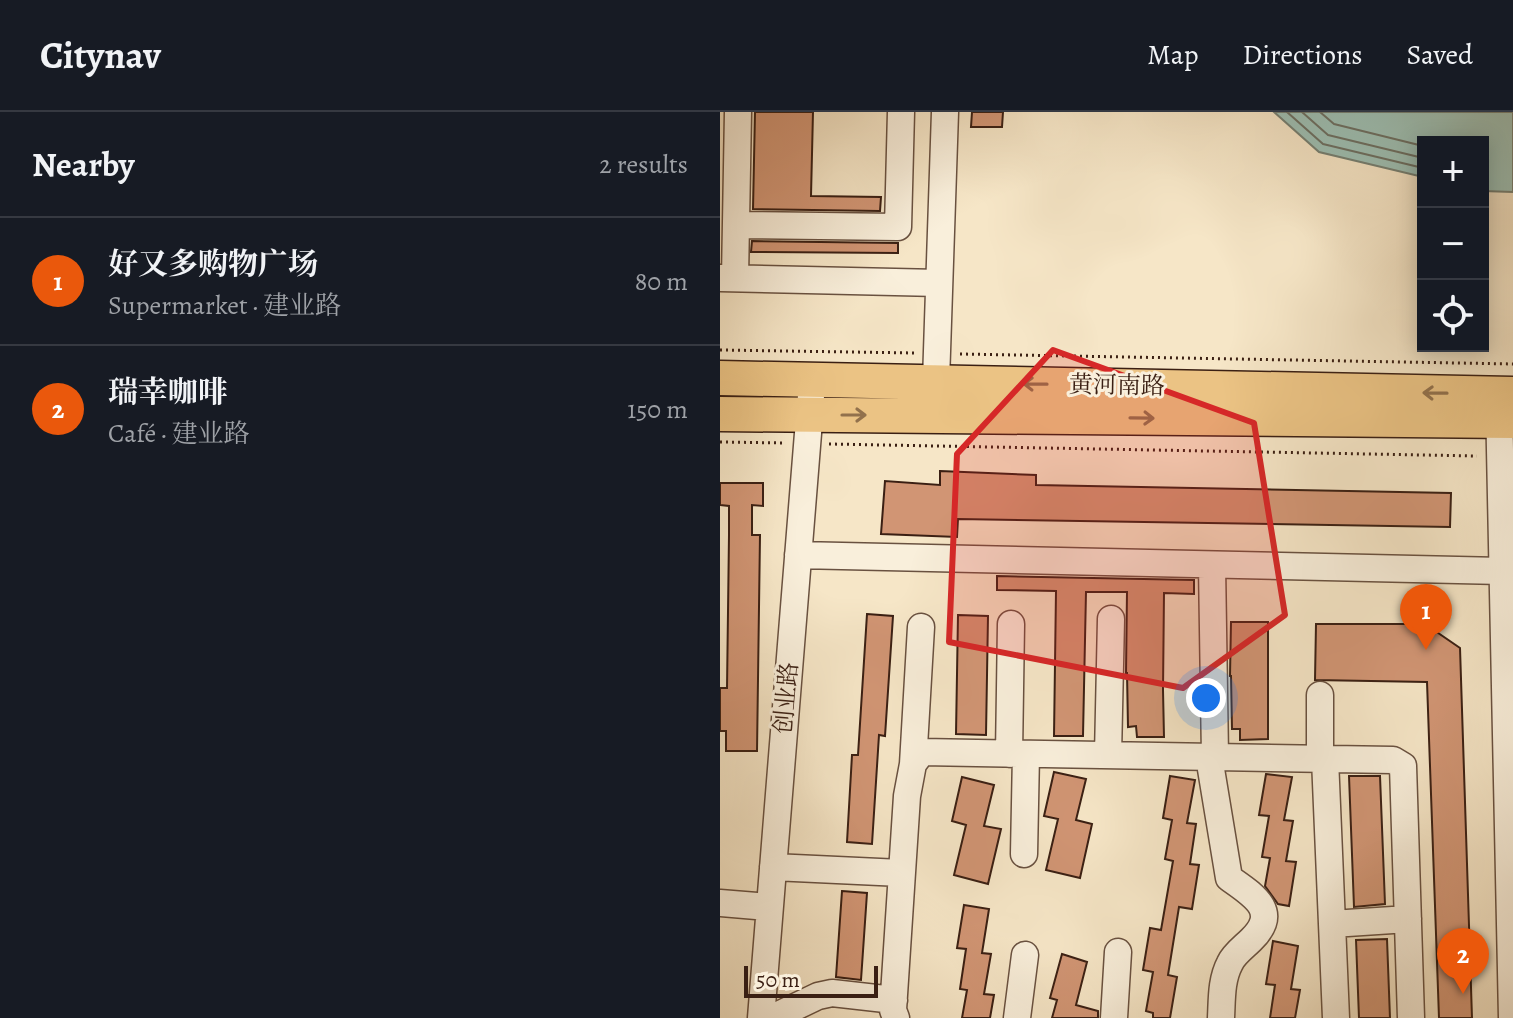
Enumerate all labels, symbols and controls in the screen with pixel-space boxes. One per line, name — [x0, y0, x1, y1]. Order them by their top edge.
text: Citynav — [40, 29, 161, 81]
text: Map — [1147, 36, 1198, 74]
text: Directions — [1242, 36, 1363, 74]
text: Saved — [1407, 36, 1473, 74]
map controls — [1417, 136, 1489, 352]
button: + — [1417, 136, 1489, 208]
text: Nearby — [32, 141, 135, 188]
text: 2 results — [599, 147, 688, 182]
button: − — [1417, 208, 1489, 280]
text: 好又多购物广场 — [108, 244, 318, 284]
text: 1 — [53, 264, 63, 299]
text: 80 m — [635, 264, 688, 299]
button: locate — [1417, 280, 1489, 352]
text: Supermarket · 建业路 — [108, 288, 341, 323]
street label: 黄河南路 — [1069, 368, 1165, 402]
text: 瑞幸咖啡 — [108, 372, 228, 412]
one-way arrow — [1022, 376, 1049, 391]
one-way arrow — [1422, 385, 1449, 400]
text: 2 — [52, 392, 64, 427]
text: 150 m — [627, 392, 688, 427]
one-way arrow — [840, 407, 867, 423]
one-way arrow — [1128, 410, 1155, 426]
text: Café · 建业路 — [108, 416, 250, 451]
pin: 1 — [1400, 584, 1452, 650]
street label: 创业路 — [767, 661, 805, 735]
your location — [1186, 678, 1226, 718]
pin: 2 — [1437, 928, 1489, 994]
scale bar — [744, 962, 878, 998]
text: 50 m — [756, 965, 800, 995]

